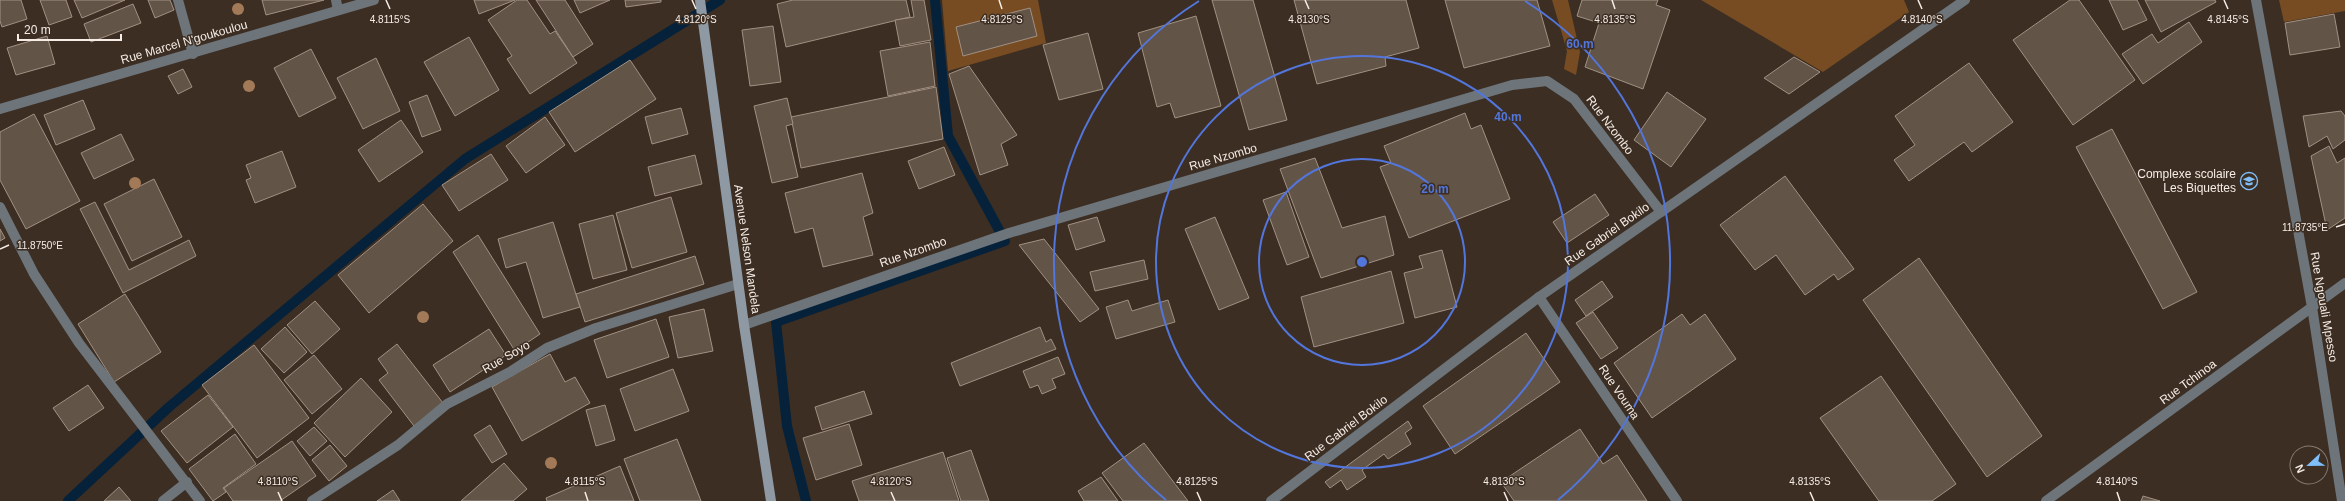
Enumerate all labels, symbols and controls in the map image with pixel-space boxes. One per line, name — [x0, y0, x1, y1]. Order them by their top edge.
text: 4.8115°S — [370, 14, 411, 25]
text: 4.8120°S — [675, 14, 717, 25]
text: 4.8125°S — [981, 14, 1023, 25]
text: 4.8130°S — [1288, 14, 1330, 25]
text: 4.8135°S — [1594, 14, 1636, 25]
text: 4.8140°S — [1901, 14, 1943, 25]
text: 4.8145°S — [2207, 14, 2249, 25]
scale bar — [18, 16, 121, 42]
street label: Rue Marcel N'goukoulou — [119, 17, 249, 67]
text: 20 m — [24, 23, 51, 37]
text: 60 m — [1566, 37, 1594, 51]
street label: Rue Nzombo — [1583, 93, 1637, 157]
text: 40 m — [1494, 110, 1522, 124]
street label: Rue Nzombo — [1187, 141, 1259, 173]
place label: Complexe scolaire Les Biquettes — [2137, 167, 2236, 195]
school or university icon: Complexe scolaire Les Biquettes — [2239, 171, 2259, 191]
text: 20 m — [1421, 182, 1449, 196]
street label: Avenue Nelson Mandela — [731, 183, 763, 315]
street label: Rue Gabriel Bokilo — [1562, 199, 1652, 268]
text: 11.8735°E — [2282, 222, 2328, 233]
street label: Rue Nzombo — [878, 234, 949, 270]
text: 11.8750°E — [17, 240, 63, 251]
street label: Rue Ngouali Mpesso — [2307, 251, 2341, 363]
centre of rings — [1355, 255, 1369, 269]
street label: Rue Soyo — [480, 338, 533, 376]
street label: Rue Tchinoa — [2157, 357, 2219, 407]
street label: Rue Vouma — [1596, 362, 1643, 422]
street label: Rue Gabriel Bokilo — [1302, 392, 1390, 464]
north arrow — [2289, 445, 2329, 485]
text: N — [2293, 463, 2307, 475]
text: 4.8110°S — [258, 476, 299, 487]
text: 4.8115°S — [565, 476, 606, 487]
text: 4.8120°S — [870, 476, 912, 487]
text: 4.8125°S — [1176, 476, 1218, 487]
text: 4.8130°S — [1483, 476, 1525, 487]
text: 4.8135°S — [1789, 476, 1831, 487]
text: 4.8140°S — [2096, 476, 2138, 487]

